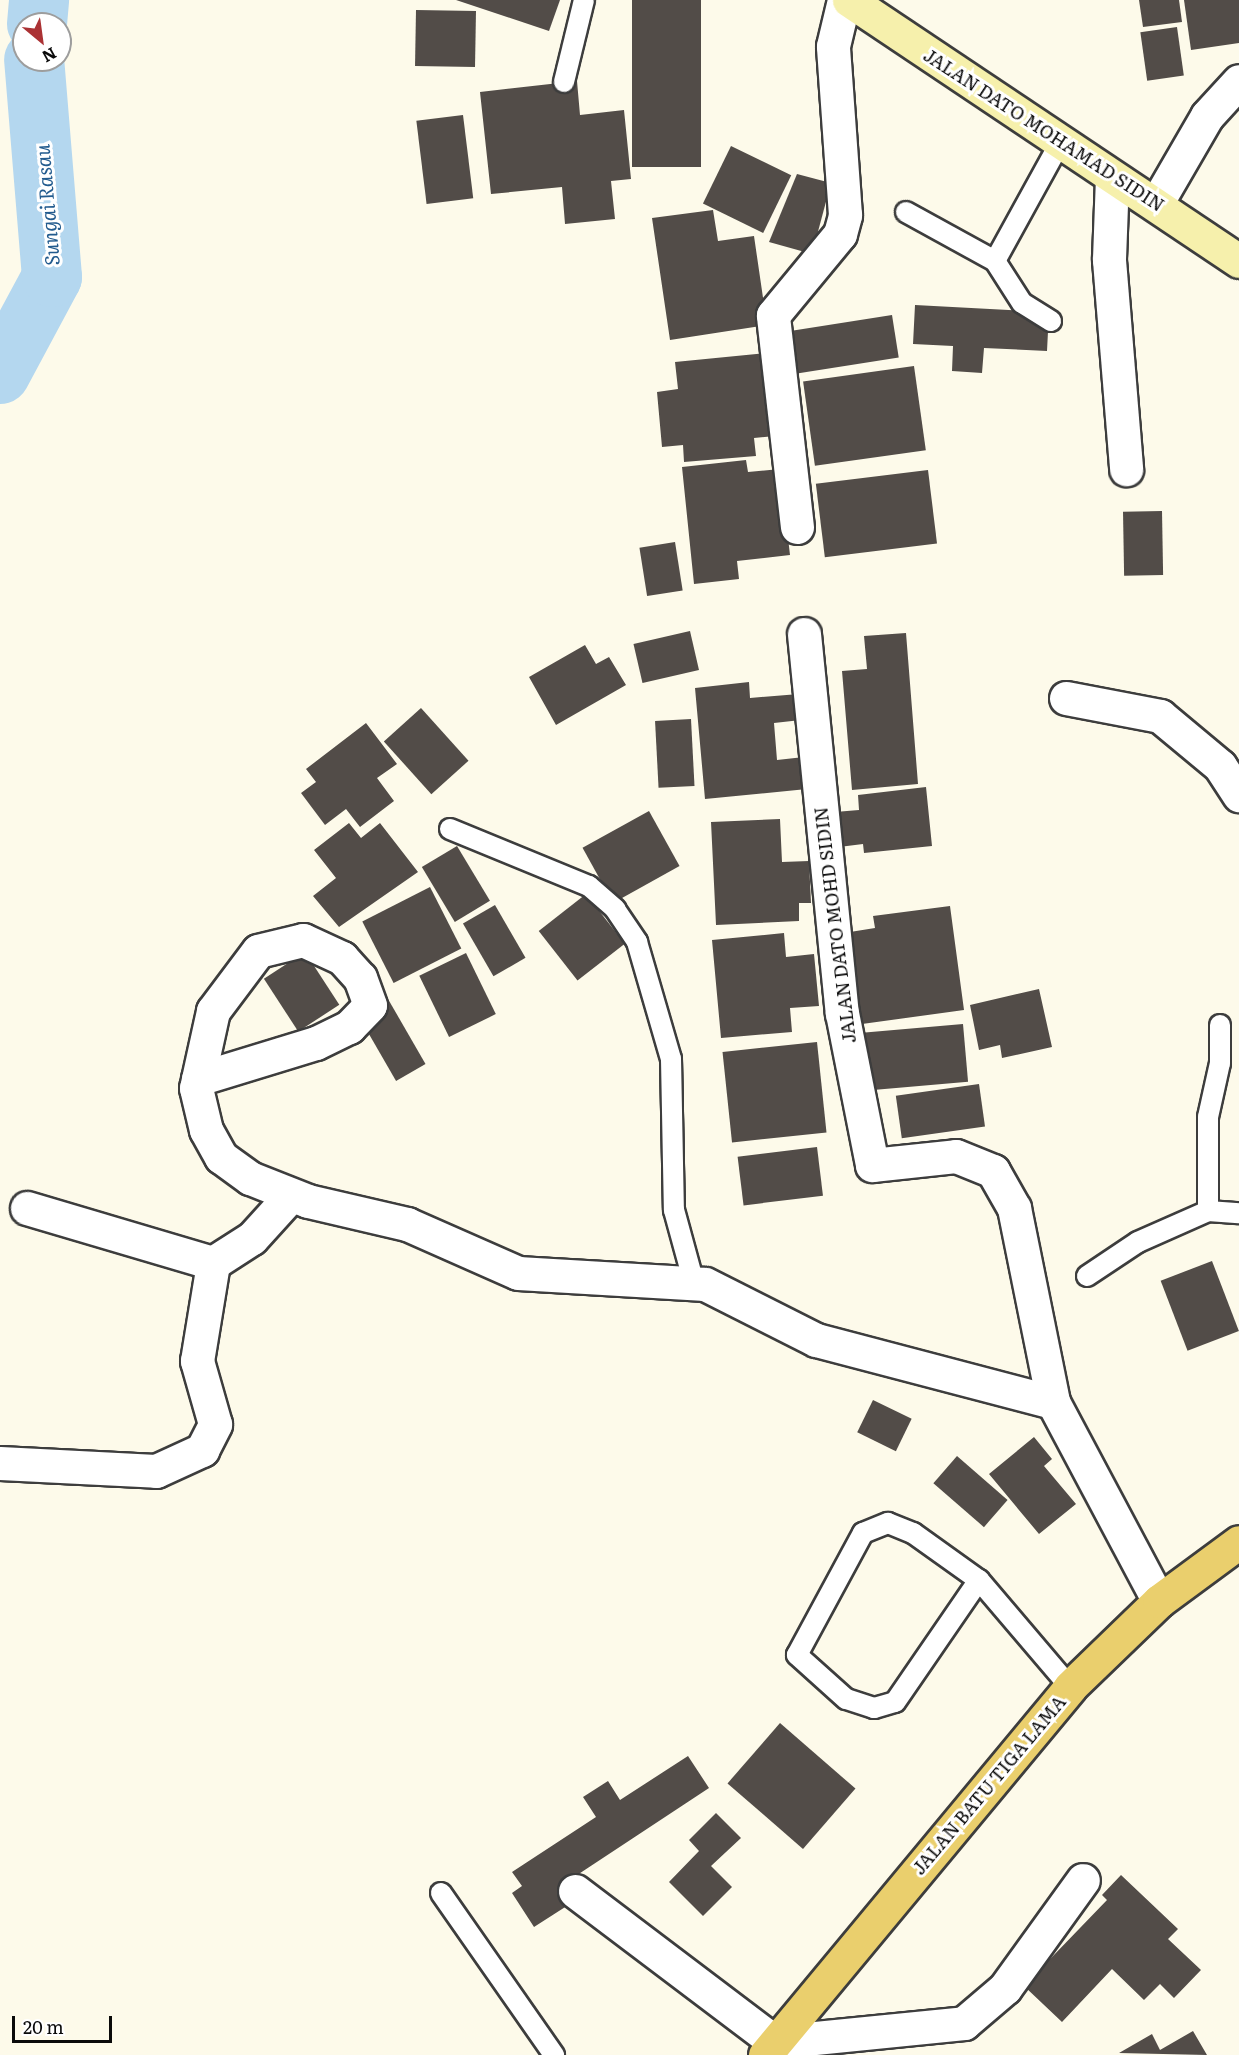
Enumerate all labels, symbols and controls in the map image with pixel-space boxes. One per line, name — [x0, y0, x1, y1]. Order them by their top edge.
north arrow — [12, 12, 72, 72]
text: N — [38, 42, 61, 70]
street label: JALAN DATO MOHAMAD SIDIN — [920, 44, 1168, 216]
water label: Sungai Rasau — [29, 143, 63, 267]
street label: JALAN DATO MOHD SIDIN — [810, 806, 860, 1044]
street label: JALAN BATU TIGA LAMA — [908, 1691, 1070, 1879]
scale bar — [15, 2004, 116, 2042]
text: 20 m — [23, 2013, 64, 2040]

